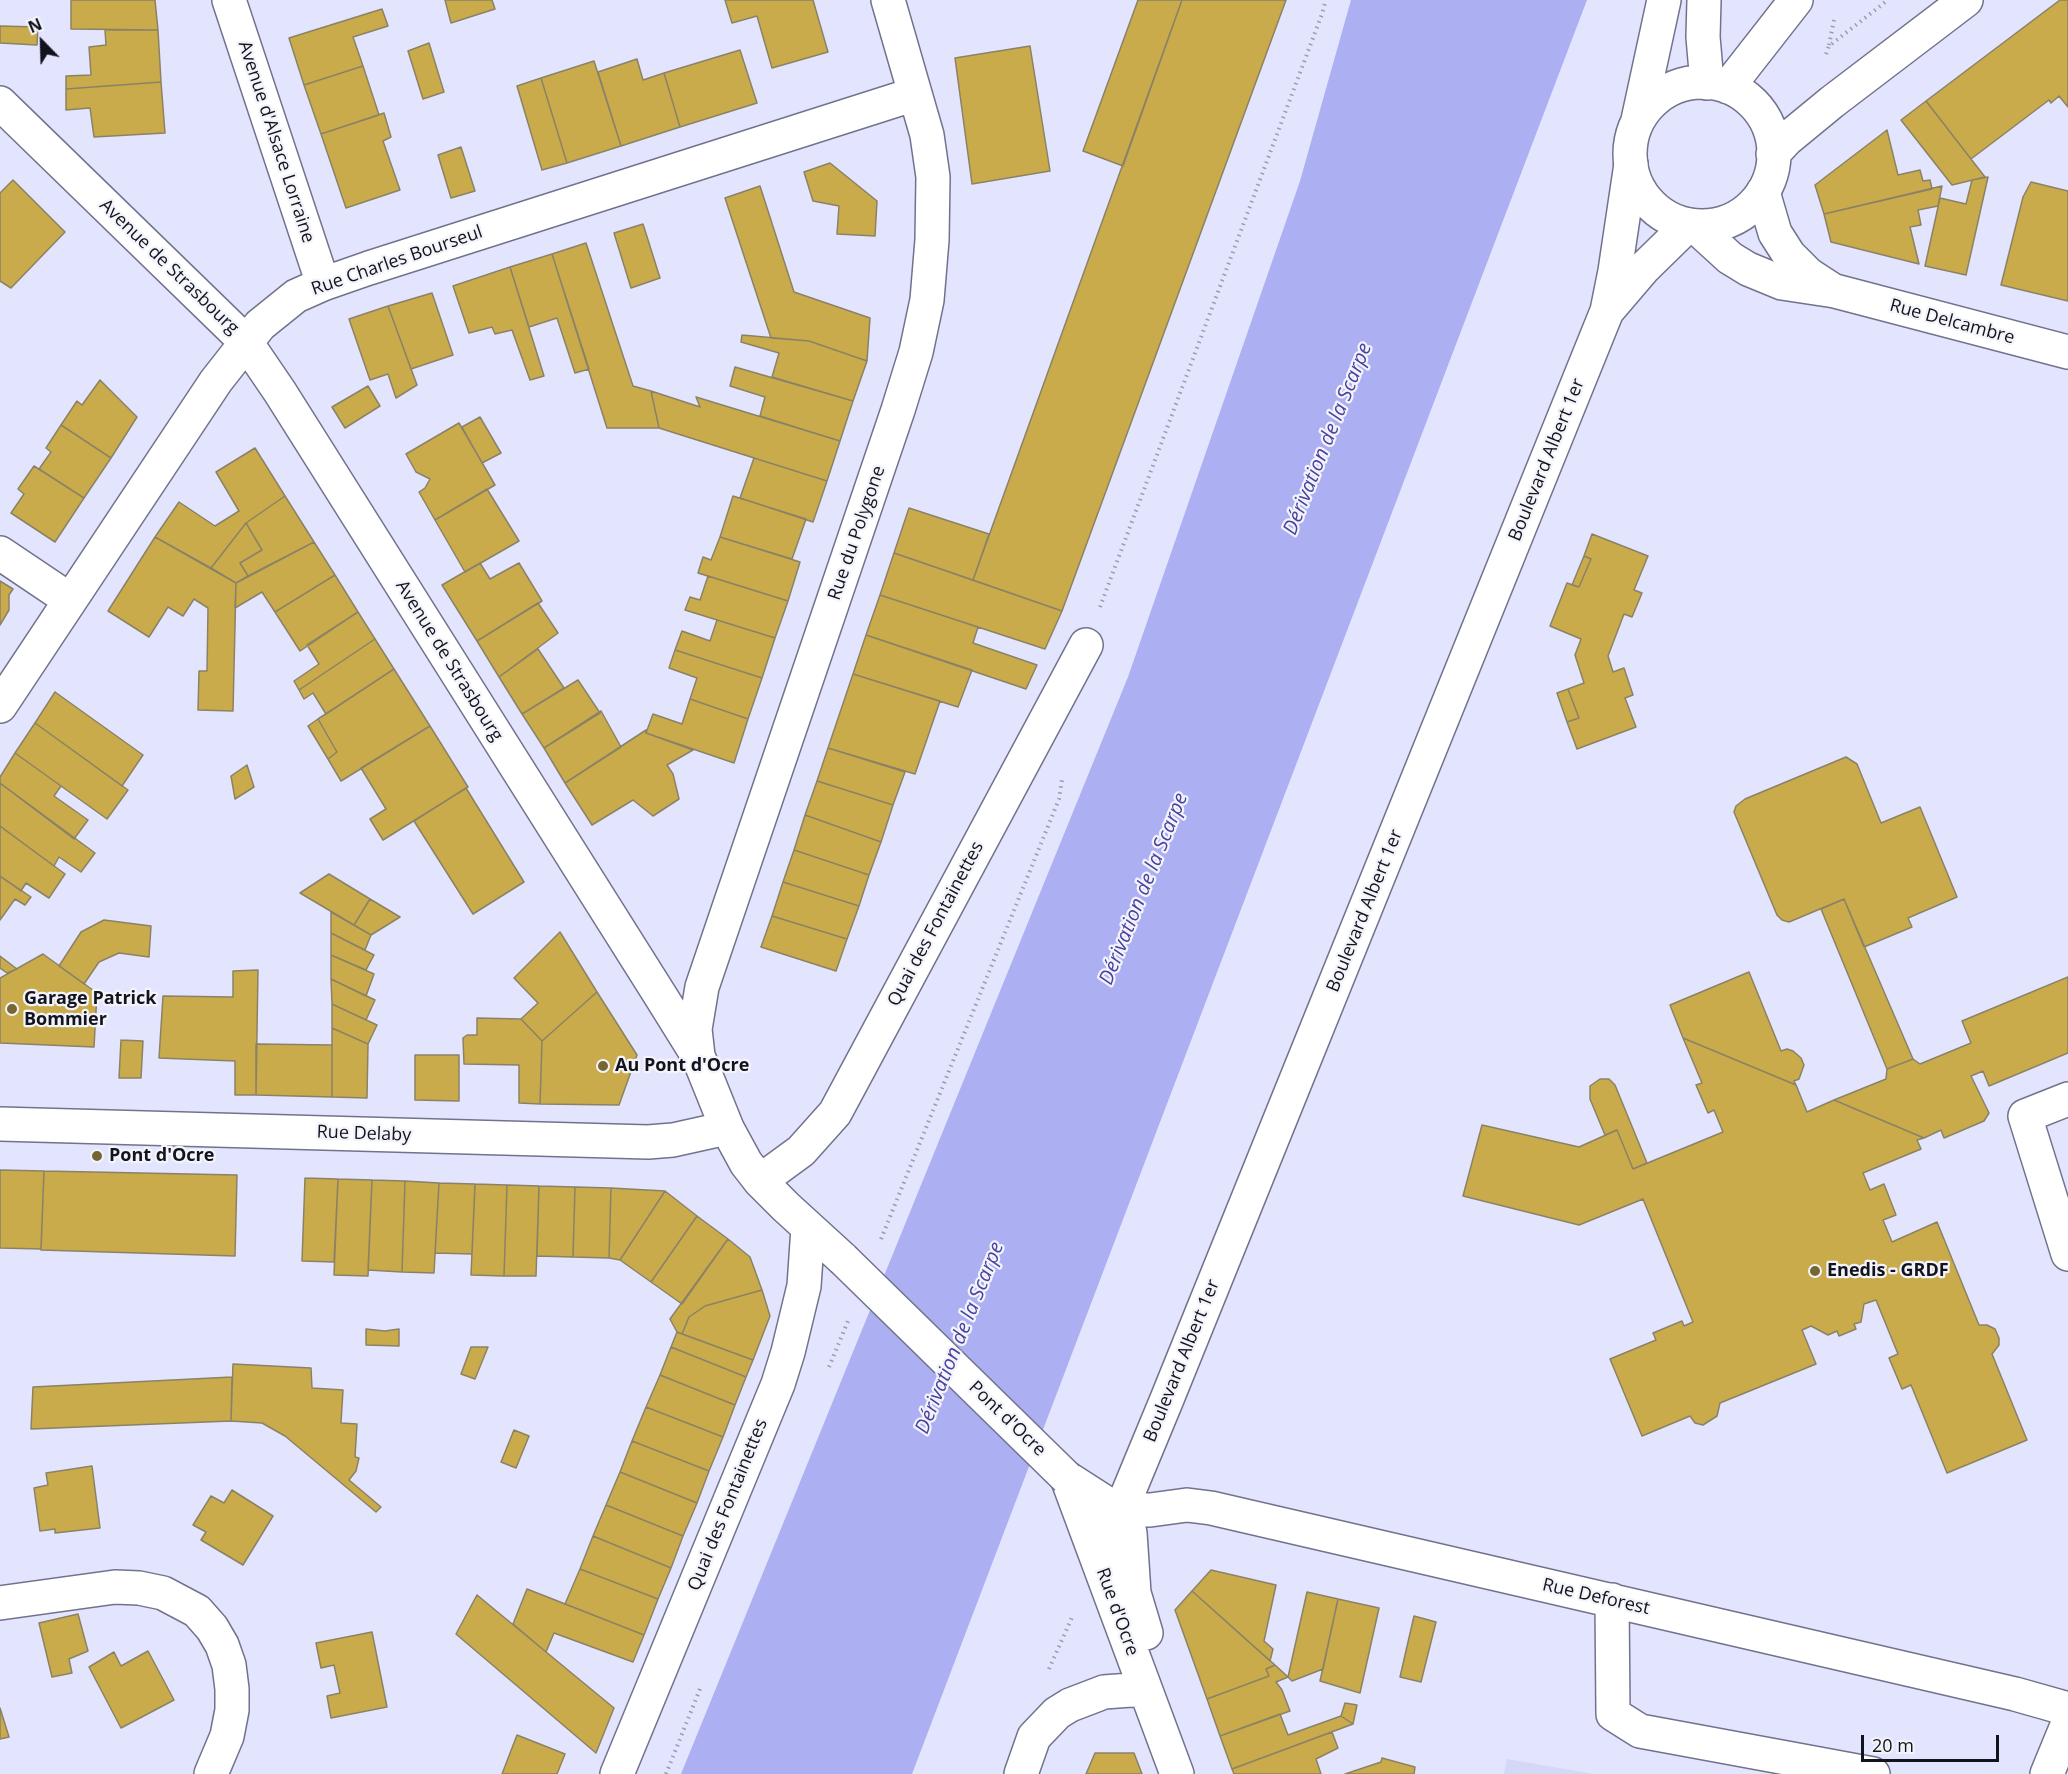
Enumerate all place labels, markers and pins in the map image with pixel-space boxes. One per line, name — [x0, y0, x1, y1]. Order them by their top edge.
place label: Garage Patrick Bommier — [24, 988, 157, 1030]
marker: Garage Patrick Bommier — [5, 1002, 19, 1016]
place label: Au Pont d'Ocre — [615, 1055, 749, 1077]
marker: Au Pont d'Ocre — [596, 1059, 610, 1073]
place label: Pont d'Ocre — [109, 1145, 214, 1167]
marker: Pont d'Ocre — [90, 1149, 104, 1163]
place label: Enedis - GRDF — [1827, 1260, 1949, 1282]
marker: Enedis - GRDF — [1808, 1264, 1822, 1278]

